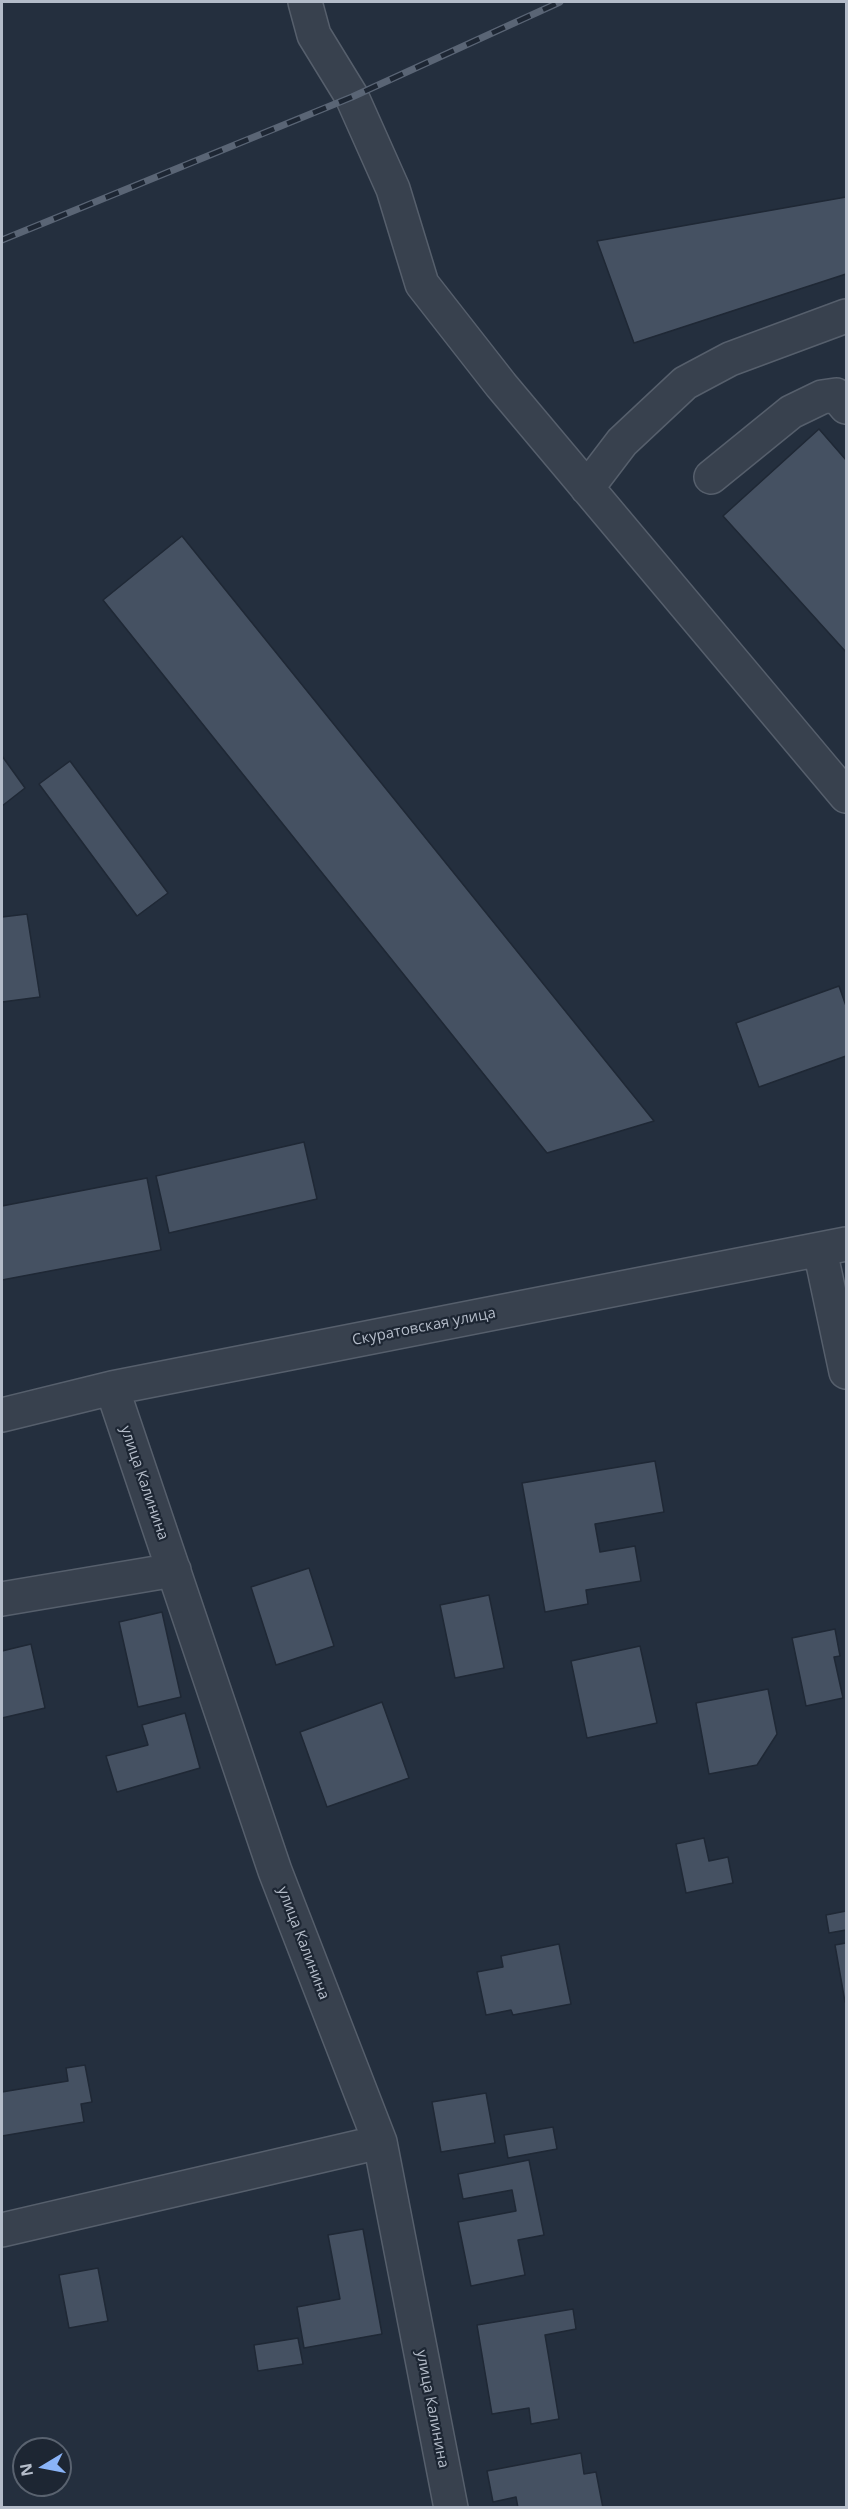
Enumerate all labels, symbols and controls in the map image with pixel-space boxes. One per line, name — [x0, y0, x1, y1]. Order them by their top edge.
street label: Скуратовская улица — [351, 1304, 497, 1350]
street label: улица Калинина — [116, 1423, 172, 1543]
street label: улица Калинина — [273, 1884, 333, 2002]
street label: улица Калинина — [412, 2349, 452, 2469]
north arrow — [12, 2437, 72, 2497]
text: N — [14, 2461, 38, 2478]

